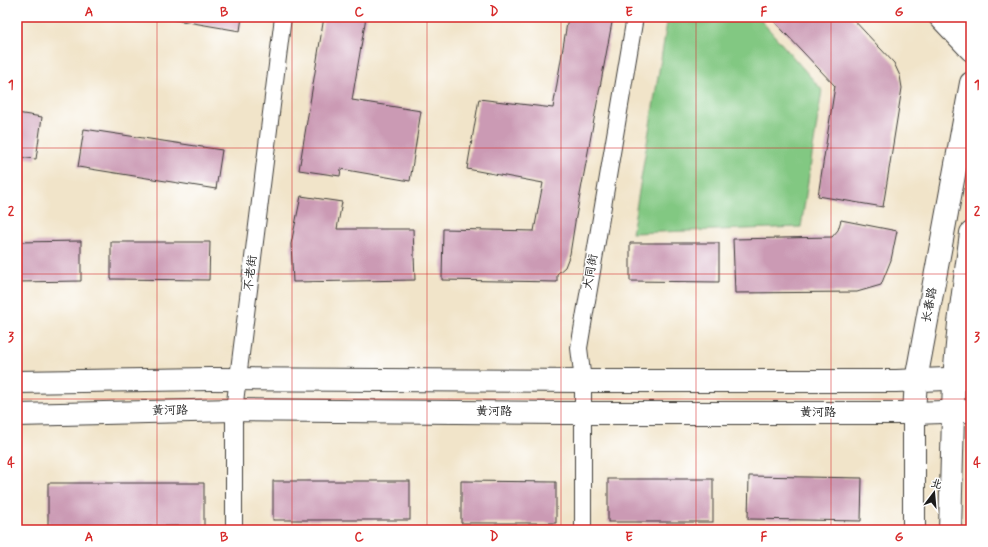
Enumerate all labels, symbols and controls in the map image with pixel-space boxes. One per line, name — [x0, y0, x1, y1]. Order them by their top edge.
text: A — [85, 4, 93, 21]
text: B — [220, 4, 229, 21]
text: C — [354, 4, 364, 21]
text: D — [490, 4, 499, 21]
text: E — [625, 4, 633, 21]
text: F — [761, 4, 768, 21]
text: G — [895, 4, 904, 21]
text: 1 — [8, 77, 14, 94]
text: 1 — [974, 77, 980, 94]
text: 2 — [8, 203, 15, 220]
text: 2 — [974, 203, 981, 220]
street label: 大同街 — [580, 253, 602, 291]
street label: 不老街 — [241, 254, 261, 292]
street label: 长春路 — [919, 286, 941, 324]
text: 3 — [8, 329, 14, 346]
text: 3 — [974, 329, 980, 346]
street label: 黄河路 — [152, 403, 188, 419]
street label: 黄河路 — [476, 404, 512, 420]
street label: 黄河路 — [800, 405, 836, 421]
text: 4 — [7, 455, 15, 472]
text: 4 — [973, 455, 981, 472]
north arrow — [914, 473, 954, 513]
text: 北 — [929, 476, 944, 493]
text: A — [85, 529, 93, 546]
text: B — [220, 529, 229, 546]
text: C — [354, 529, 364, 546]
text: D — [490, 529, 499, 546]
text: E — [625, 529, 633, 546]
text: F — [761, 529, 768, 546]
text: G — [895, 529, 904, 546]

